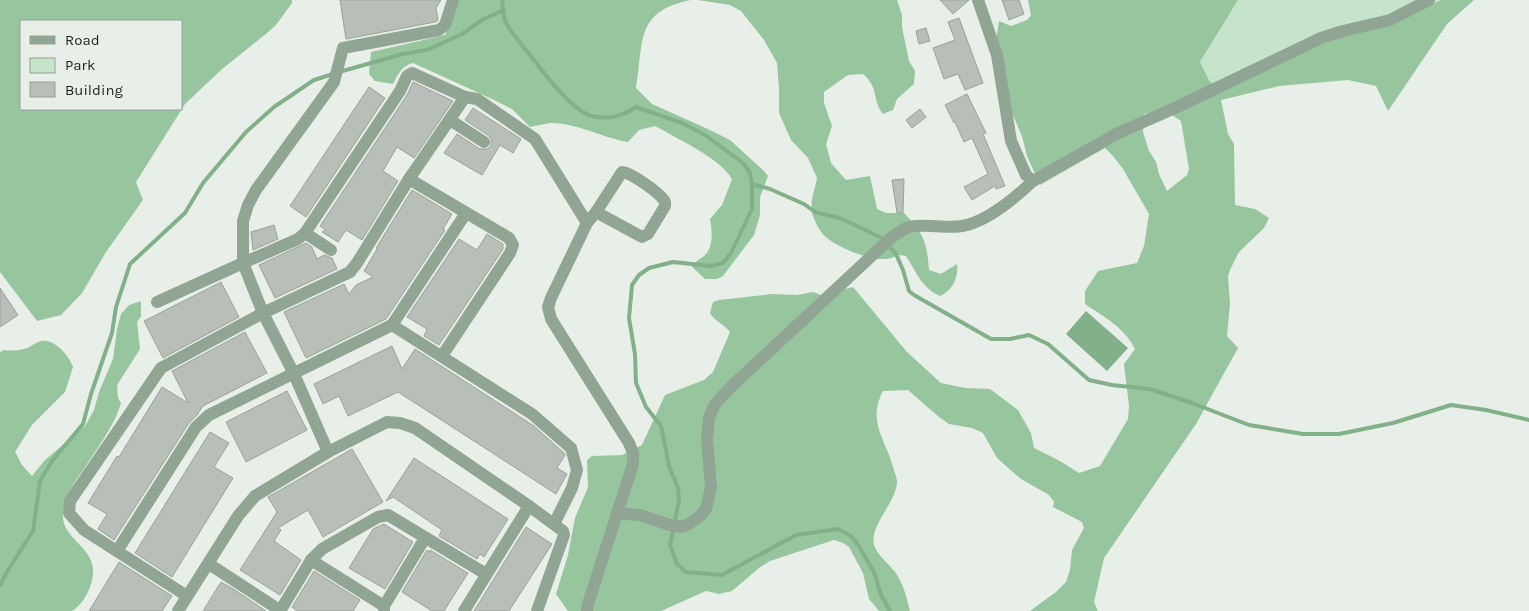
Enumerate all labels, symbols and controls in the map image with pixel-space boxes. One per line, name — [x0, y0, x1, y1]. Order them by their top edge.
legend — [20, 20, 182, 110]
text: Road — [65, 31, 100, 49]
text: Park — [65, 56, 95, 74]
text: Building — [65, 81, 123, 99]

